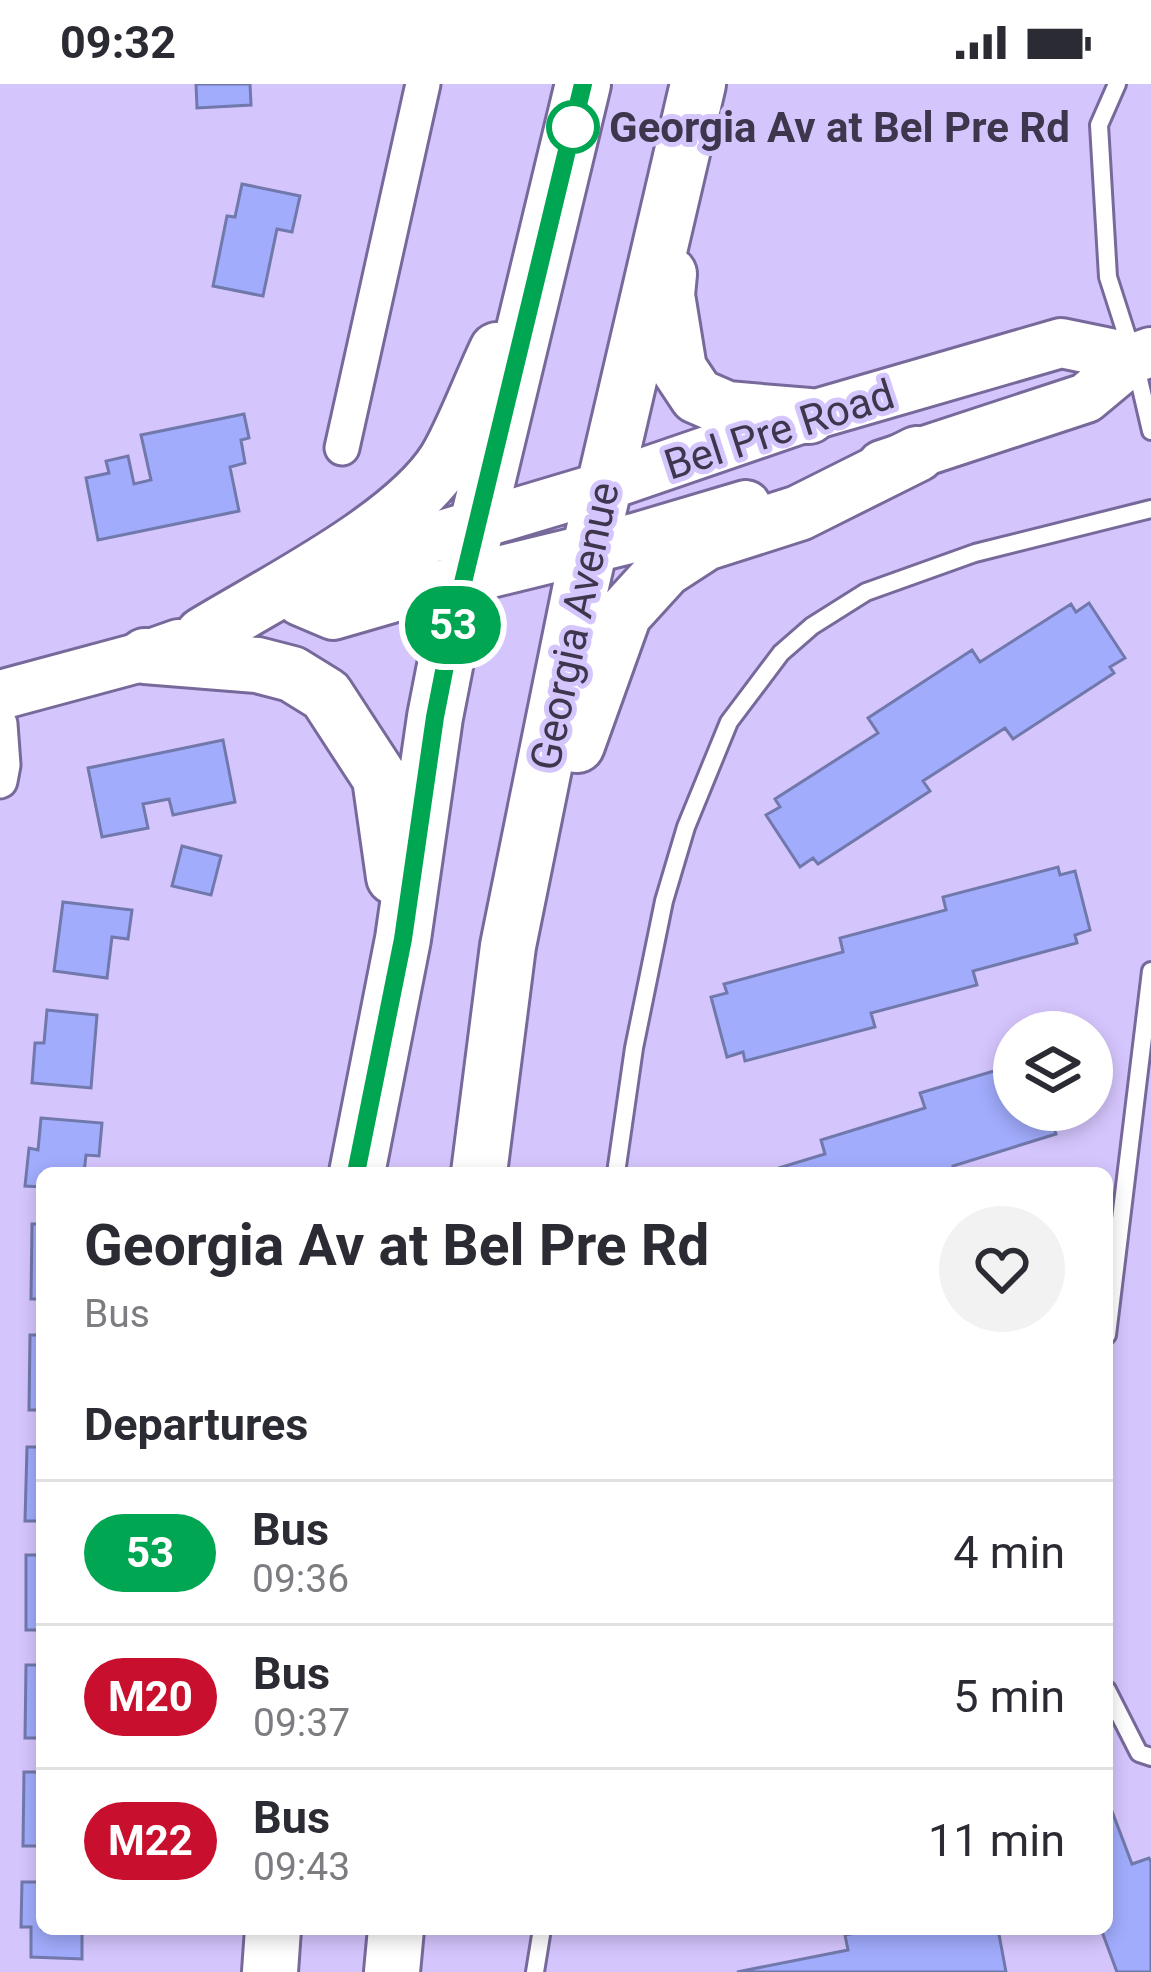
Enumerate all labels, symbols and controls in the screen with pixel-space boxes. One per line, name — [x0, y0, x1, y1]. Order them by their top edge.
text: 09:32 — [60, 16, 176, 69]
marker: Georgia Av at Bel Pre Rd — [548, 102, 598, 152]
place label: Georgia Av at Bel Pre Rd — [609, 103, 1070, 152]
street label: Bel Pre Road — [658, 369, 900, 490]
street label: Georgia Avenue — [520, 478, 629, 775]
line badge: 53 — [399, 586, 507, 664]
text: 53 — [429, 600, 477, 649]
map controls — [993, 1011, 1113, 1131]
button: layers — [993, 1011, 1113, 1131]
button: heart — [939, 1206, 1065, 1332]
text: Georgia Av at Bel Pre Rd — [84, 1212, 709, 1279]
text: Bus — [84, 1291, 150, 1337]
text: Departures — [84, 1398, 308, 1451]
text: Bus — [252, 1503, 329, 1556]
text: 4 min — [953, 1526, 1065, 1579]
text: 53 — [126, 1528, 174, 1577]
text: 09:36 — [252, 1556, 349, 1602]
text: Bus — [253, 1647, 330, 1700]
text: 5 min — [953, 1670, 1065, 1723]
text: M20 — [108, 1672, 193, 1721]
text: 09:37 — [253, 1700, 350, 1746]
text: Bus — [253, 1791, 330, 1844]
text: 11 min — [928, 1814, 1065, 1867]
text: M22 — [108, 1816, 193, 1865]
text: 09:43 — [253, 1844, 350, 1890]

